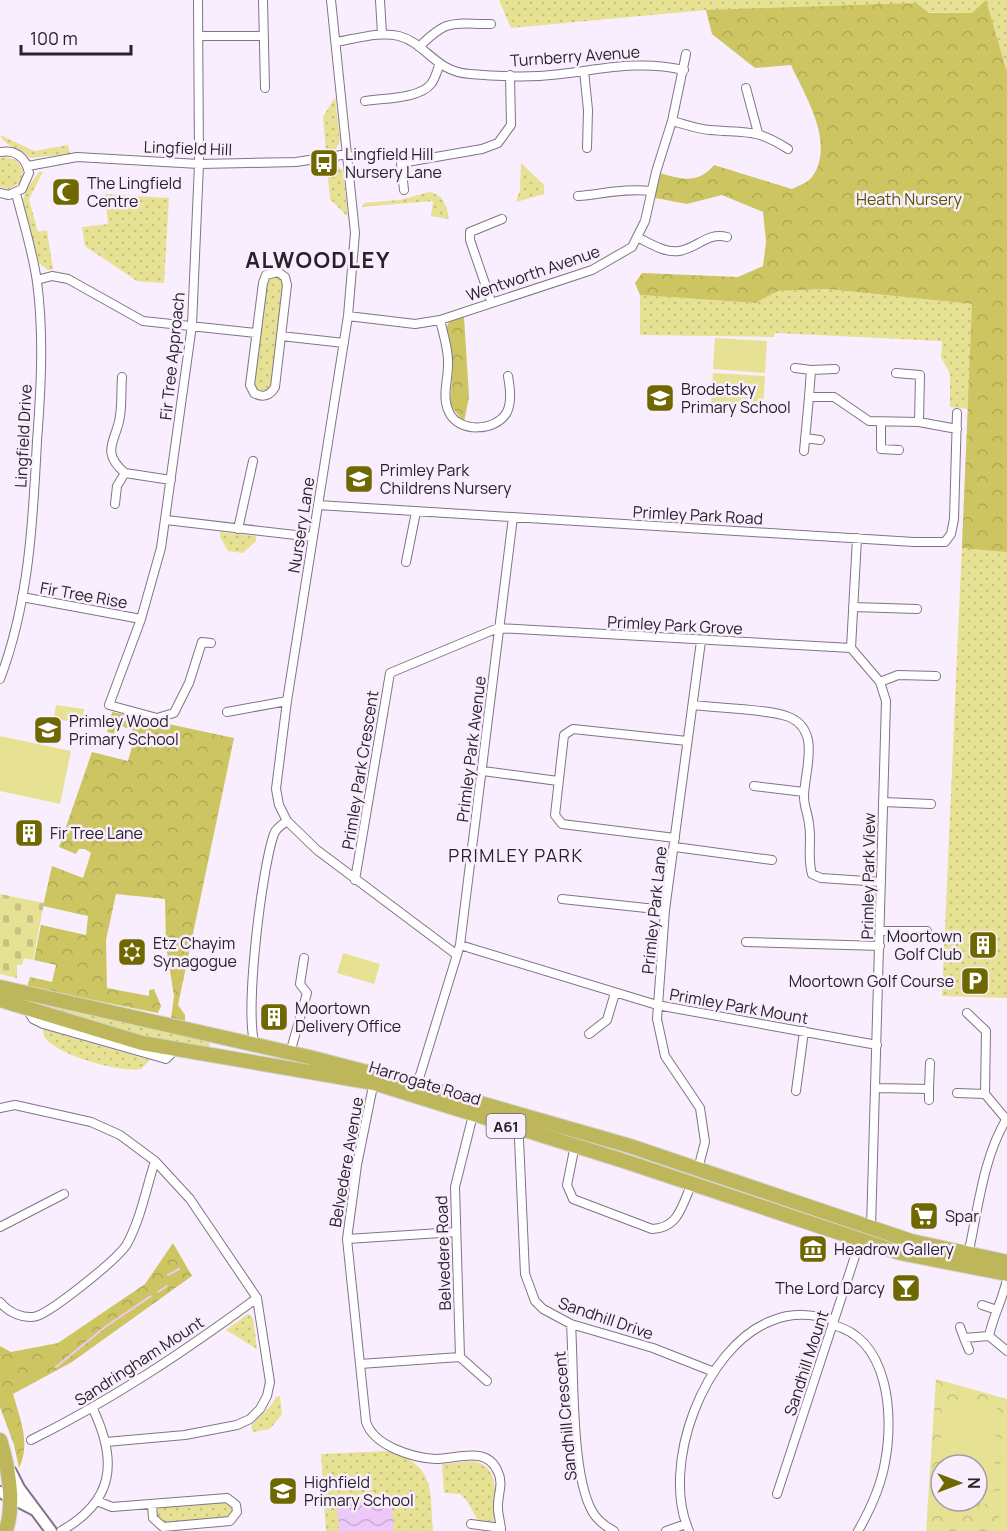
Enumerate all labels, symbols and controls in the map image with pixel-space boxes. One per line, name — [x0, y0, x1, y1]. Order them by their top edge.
scale bar — [21, 18, 130, 56]
text: 100 m — [30, 26, 78, 50]
street label: Turnberry Avenue — [509, 40, 641, 72]
street label: Lingfield Hill — [143, 135, 233, 161]
place label: Lingfield Hill Nursery Lane — [345, 143, 442, 183]
bus stop icon: Lingfield Hill Nursery Lane — [308, 147, 340, 179]
place label: The Lingfield Centre — [87, 172, 182, 212]
mosque icon: The Lingfield Centre — [50, 176, 82, 208]
park label: Heath Nursery — [856, 188, 963, 210]
street label: Wentworth Avenue — [463, 240, 603, 306]
district label: ALWOODLEY — [245, 245, 391, 275]
street label: Fir Tree Approach — [154, 291, 190, 421]
place label: Brodetsky Primary School — [681, 378, 791, 418]
school or university icon: Brodetsky Primary School — [644, 382, 676, 414]
street label: Lingfield Drive — [9, 384, 37, 488]
place label: Primley Park Childrens Nursery — [380, 459, 512, 499]
school or university icon: Primley Park Childrens Nursery — [343, 463, 375, 495]
street label: Nursery Lane — [283, 475, 319, 575]
street label: Primley Park Road — [632, 501, 764, 529]
street label: Fir Tree Rise — [38, 576, 130, 614]
street label: Primley Park Grove — [607, 610, 743, 640]
street label: Primley Park Avenue — [451, 675, 491, 823]
street label: Primley Park Crescent — [337, 689, 383, 851]
place label: Primley Wood Primary School — [69, 710, 179, 750]
school or university icon: Primley Wood Primary School — [32, 714, 64, 746]
street label: Primley Park View — [856, 812, 880, 940]
building icon: Fir Tree Lane — [13, 817, 45, 849]
place label: Fir Tree Lane — [50, 822, 143, 844]
district label: PRIMLEY PARK — [448, 843, 584, 867]
street label: Primley Park Lane — [636, 845, 672, 975]
place label: Moortown Golf Club — [887, 925, 962, 965]
building icon: Moortown Golf Club — [967, 929, 999, 961]
place label: Etz Chayim Synagogue — [153, 932, 237, 972]
synagogue icon: Etz Chayim Synagogue — [116, 936, 148, 968]
parking icon: Moortown Golf Course — [959, 965, 991, 997]
place label: Moortown Golf Course — [789, 970, 954, 992]
street label: Primley Park Mount — [668, 983, 810, 1029]
place label: Moortown Delivery Office — [295, 997, 401, 1037]
building icon: Moortown Delivery Office — [258, 1001, 290, 1033]
street label: Harrogate Road — [367, 1056, 483, 1110]
street label: Belvedere Avenue — [324, 1095, 368, 1229]
road number: A61 — [486, 1114, 526, 1138]
street label: Belvedere Road — [430, 1195, 456, 1311]
supermarket icon: Spar — [908, 1200, 940, 1232]
place label: Spar — [945, 1205, 979, 1227]
museum icon: Headrow Gallery — [797, 1233, 829, 1265]
place label: Headrow Gallery — [834, 1238, 954, 1260]
bar icon: The Lord Darcy — [890, 1272, 922, 1304]
place label: The Lord Darcy — [775, 1277, 886, 1299]
street label: Sandhill Drive — [556, 1291, 656, 1345]
street label: Sandhill Mount — [779, 1307, 833, 1419]
street label: Sandringham Mount — [70, 1311, 208, 1411]
street label: Sandhill Crescent — [548, 1350, 582, 1482]
north arrow — [929, 1453, 989, 1513]
place label: Highfield Primary School — [304, 1471, 414, 1511]
school or university icon: Highfield Primary School — [267, 1475, 299, 1507]
text: N — [963, 1477, 985, 1489]

